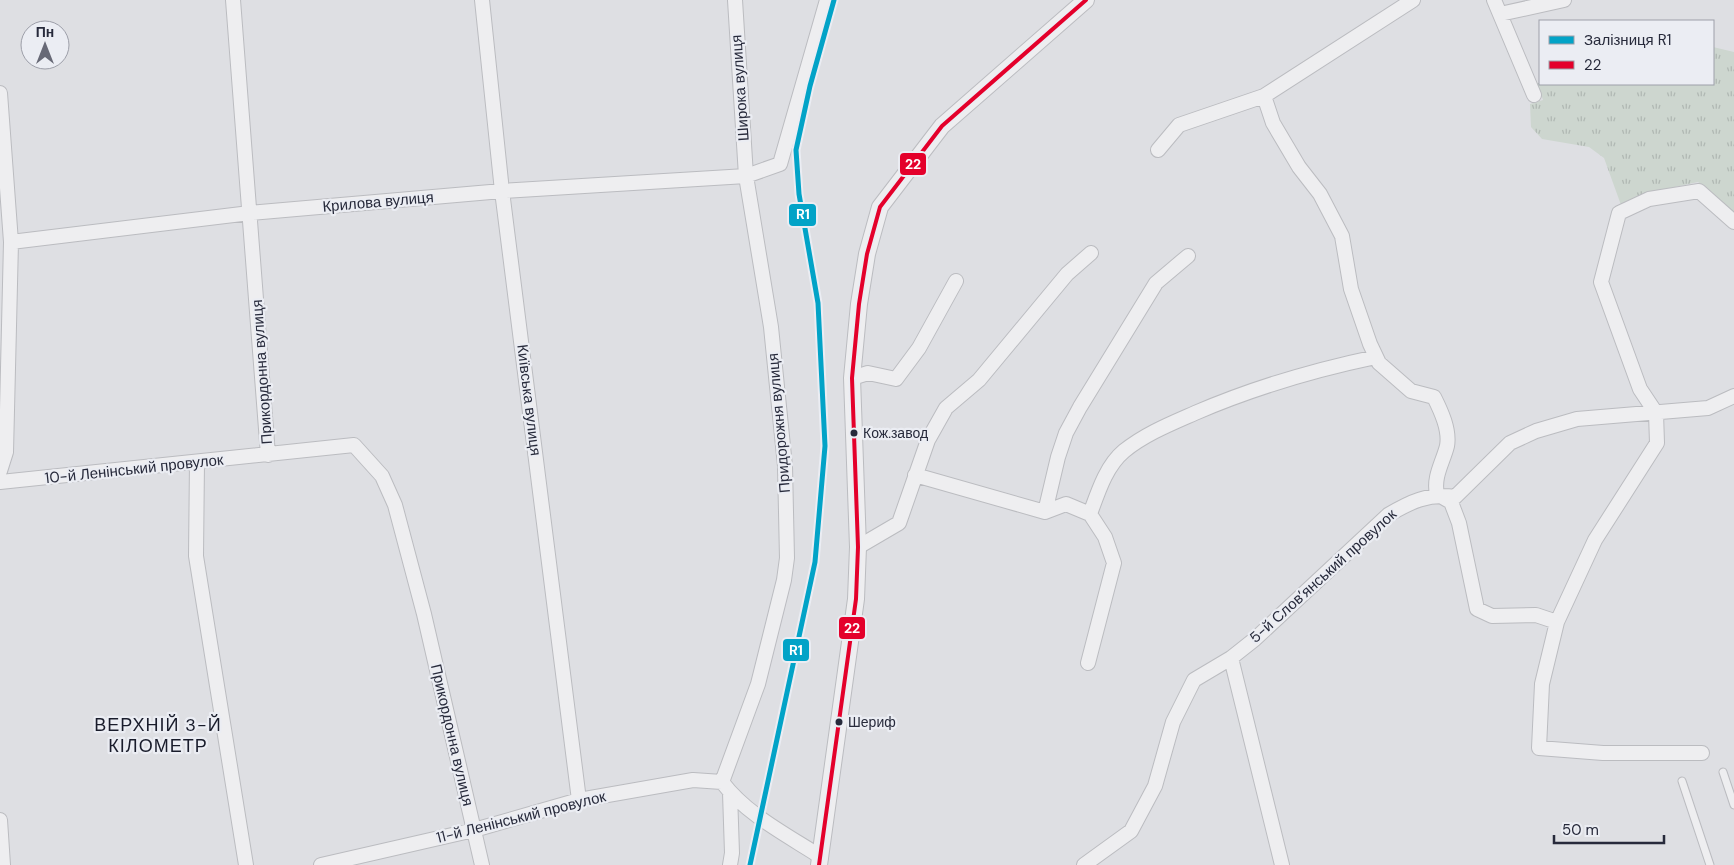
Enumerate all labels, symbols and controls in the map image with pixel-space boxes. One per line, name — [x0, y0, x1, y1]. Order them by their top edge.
north arrow — [20, 20, 70, 70]
legend — [1539, 20, 1714, 85]
text: Пн — [36, 23, 54, 41]
text: Залізниця R1 — [1584, 30, 1671, 50]
street label: Широка вулиця — [726, 34, 754, 142]
text: 22 — [1584, 55, 1601, 75]
line badge: 22 — [899, 152, 927, 176]
text: 22 — [905, 155, 921, 173]
street label: Крилова вулиця — [322, 187, 434, 217]
line badge: R1 — [788, 203, 817, 227]
text: R1 — [796, 205, 810, 223]
street label: Прикордонна вулиця — [247, 299, 277, 445]
street label: Київська вулиця — [512, 343, 546, 457]
street label: Придорожня вулиця — [763, 352, 795, 494]
place label: Кож.завод — [863, 424, 928, 442]
marker: Кож.завод — [849, 428, 859, 438]
street label: 10-й Ленінський провулок — [44, 450, 225, 488]
street label: 5-й Слов’янський провулок — [1245, 504, 1401, 647]
line badge: 22 — [838, 616, 866, 640]
text: 22 — [844, 619, 860, 637]
line badge: R1 — [782, 638, 810, 662]
text: R1 — [789, 641, 803, 659]
street label: Прикордонна вулиця — [426, 662, 478, 808]
district label: ВЕРХНІЙ 3-Й КІЛОМЕТР — [94, 713, 222, 758]
place label: Шериф — [848, 713, 896, 731]
marker: Шериф — [834, 717, 844, 727]
street label: 11-й Ленінський провулок — [434, 786, 608, 848]
scale bar — [1554, 812, 1664, 844]
text: 50 m — [1562, 820, 1599, 840]

